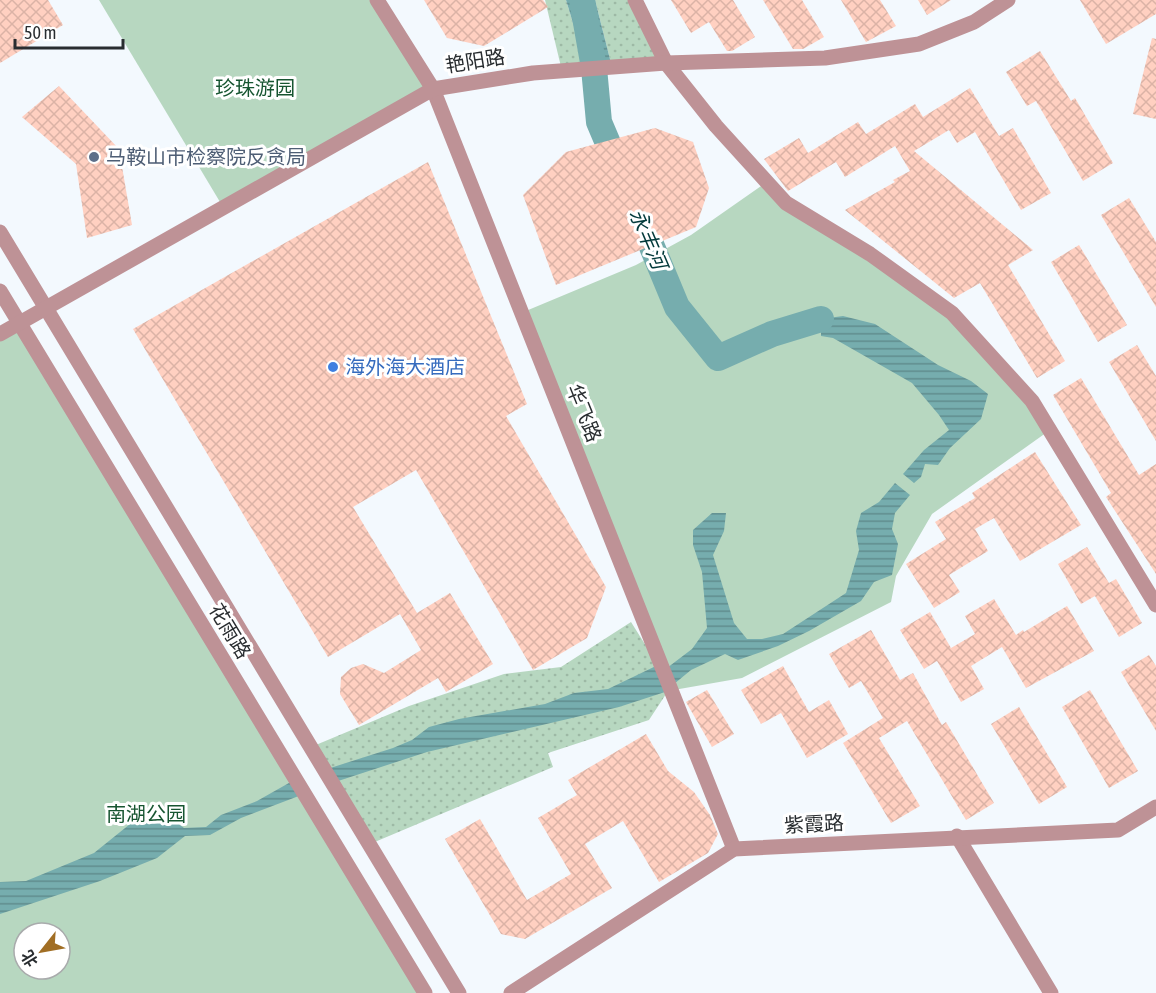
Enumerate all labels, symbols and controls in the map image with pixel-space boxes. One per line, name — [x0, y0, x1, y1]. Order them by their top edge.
scale bar — [15, 12, 123, 50]
text: 50 m — [24, 22, 56, 43]
street label: 艳阳路 — [443, 44, 506, 77]
park label: 珍珠游园 — [215, 76, 295, 99]
place label: 马鞍山市检察院反贪局 — [106, 145, 306, 168]
marker: 马鞍山市检察院反贪局 — [87, 150, 101, 164]
water label: 永丰河 — [626, 205, 674, 276]
place label: 海外海大酒店 — [345, 355, 465, 378]
marker: 海外海大酒店 — [326, 360, 340, 374]
street label: 华飞路 — [563, 381, 606, 445]
street label: 花雨路 — [205, 599, 256, 662]
park label: 南湖公园 — [106, 802, 186, 825]
street label: 紫霞路 — [783, 810, 845, 837]
north arrow — [12, 921, 72, 981]
text: 北 — [17, 947, 41, 970]

